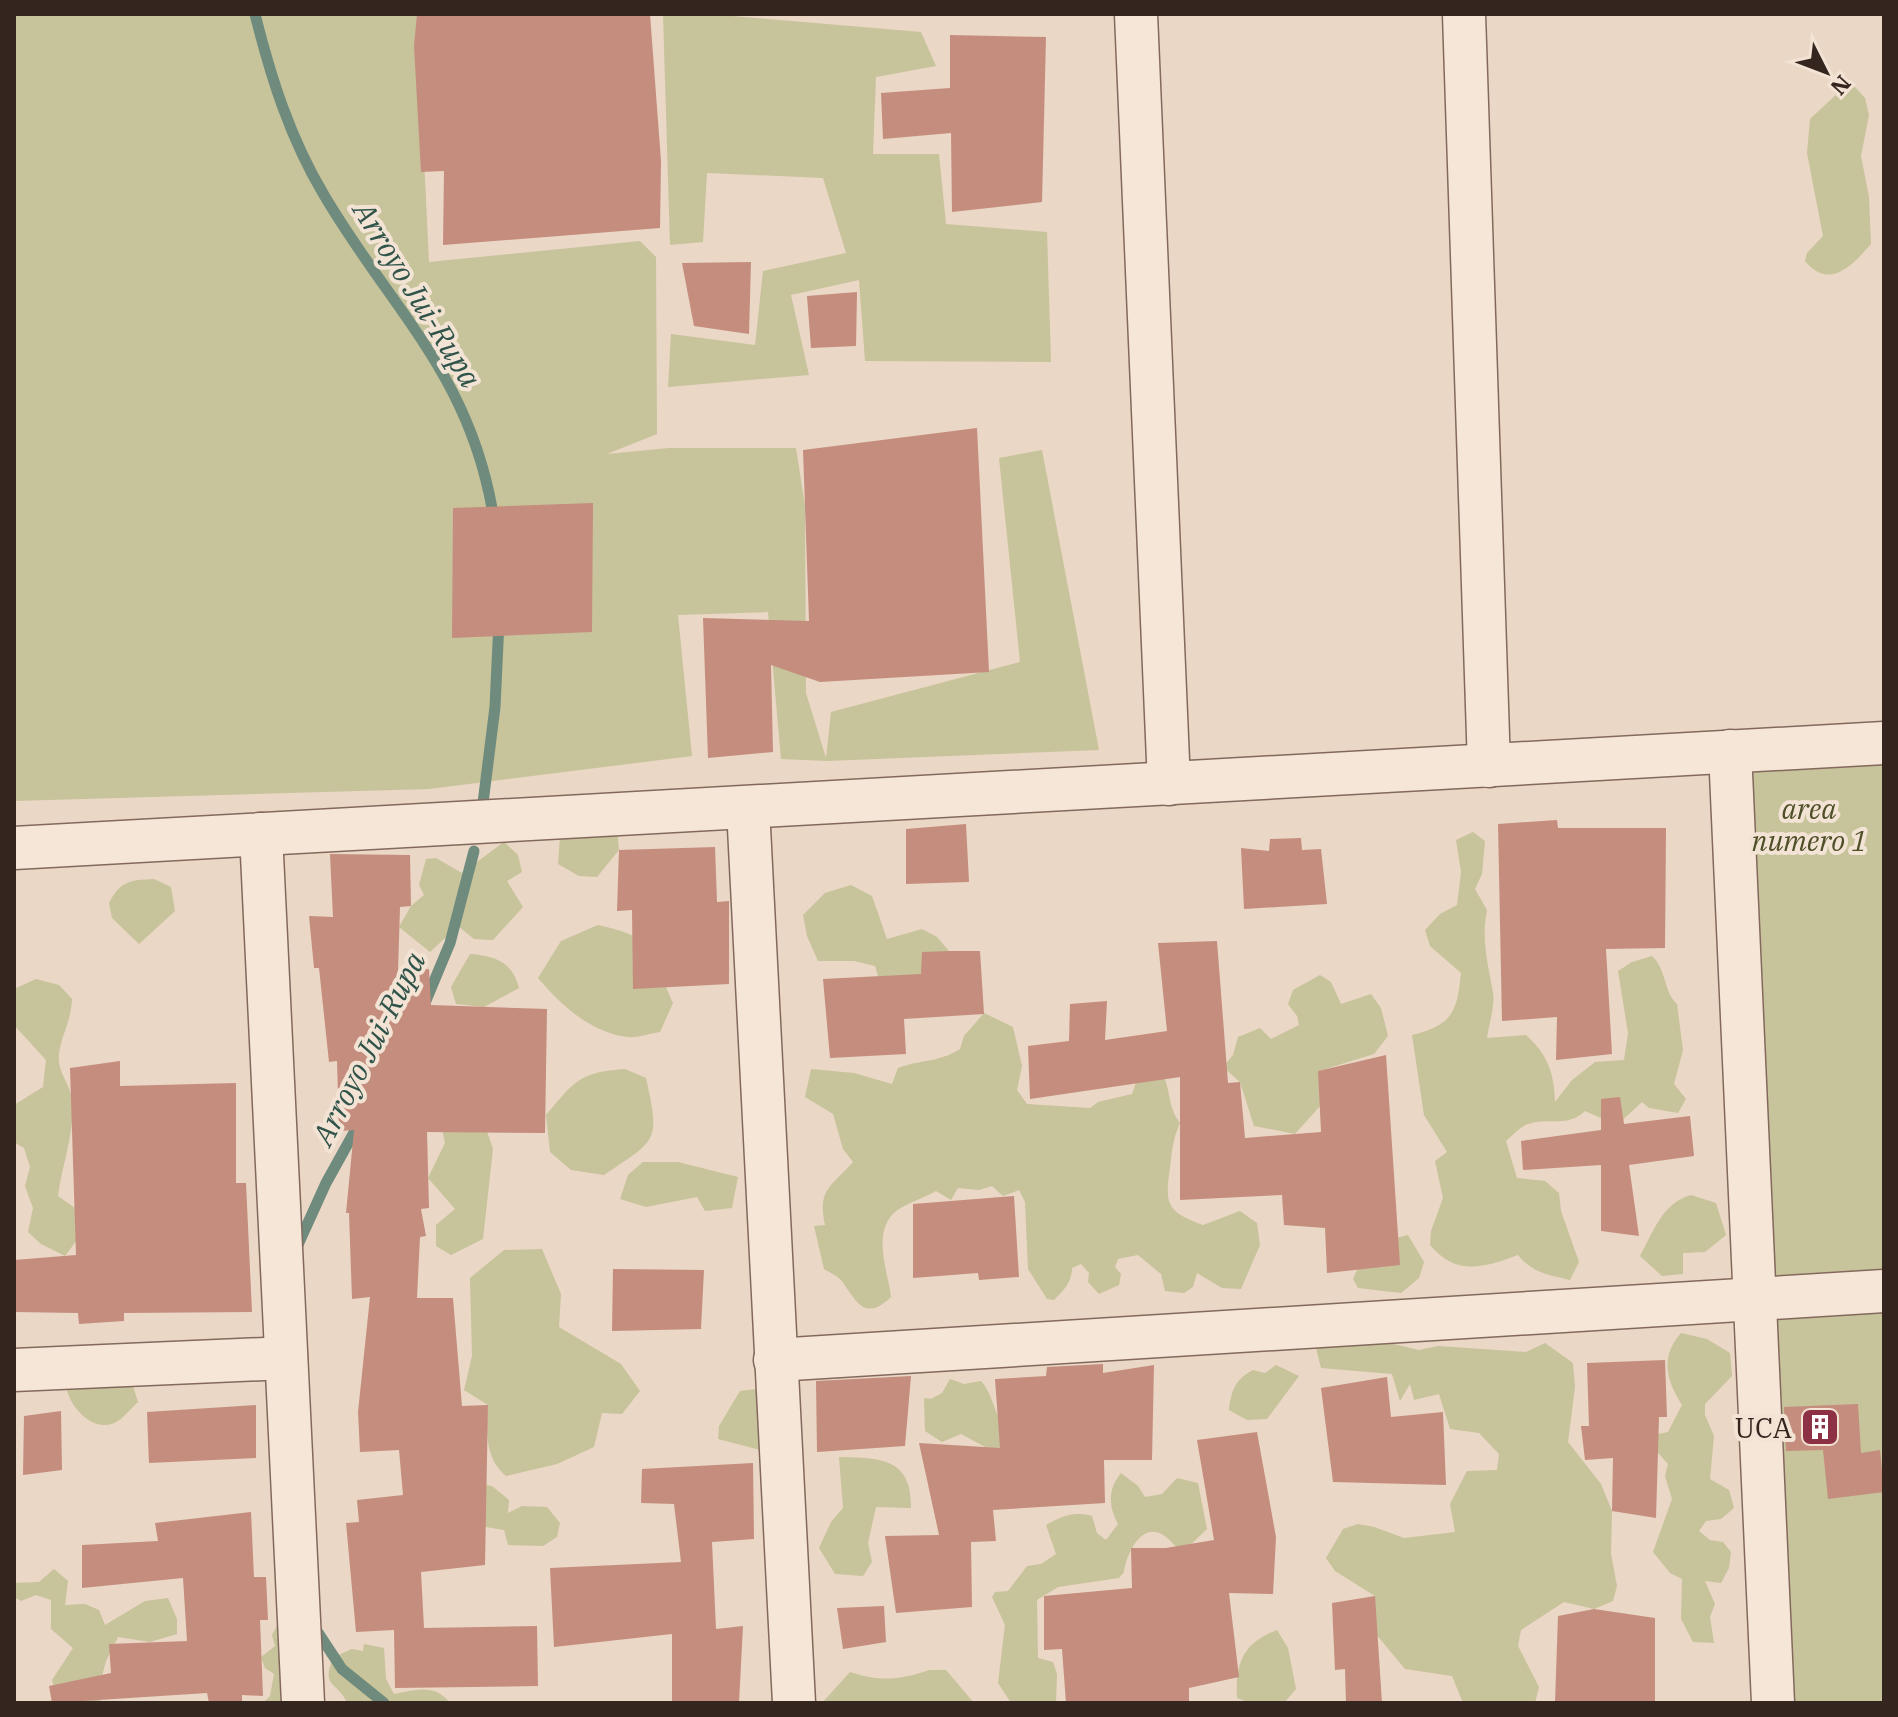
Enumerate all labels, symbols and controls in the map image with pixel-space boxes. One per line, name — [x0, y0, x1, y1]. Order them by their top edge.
north arrow — [1786, 32, 1866, 112]
text: N — [1825, 70, 1858, 102]
water label: Arroyo Jui-Rupa — [344, 192, 491, 395]
park label: area numero 1 — [1751, 790, 1867, 859]
water label: Arroyo Jui-Rupa — [302, 944, 434, 1153]
building icon: UCA — [1799, 1406, 1841, 1448]
place label: UCA — [1734, 1409, 1792, 1446]

